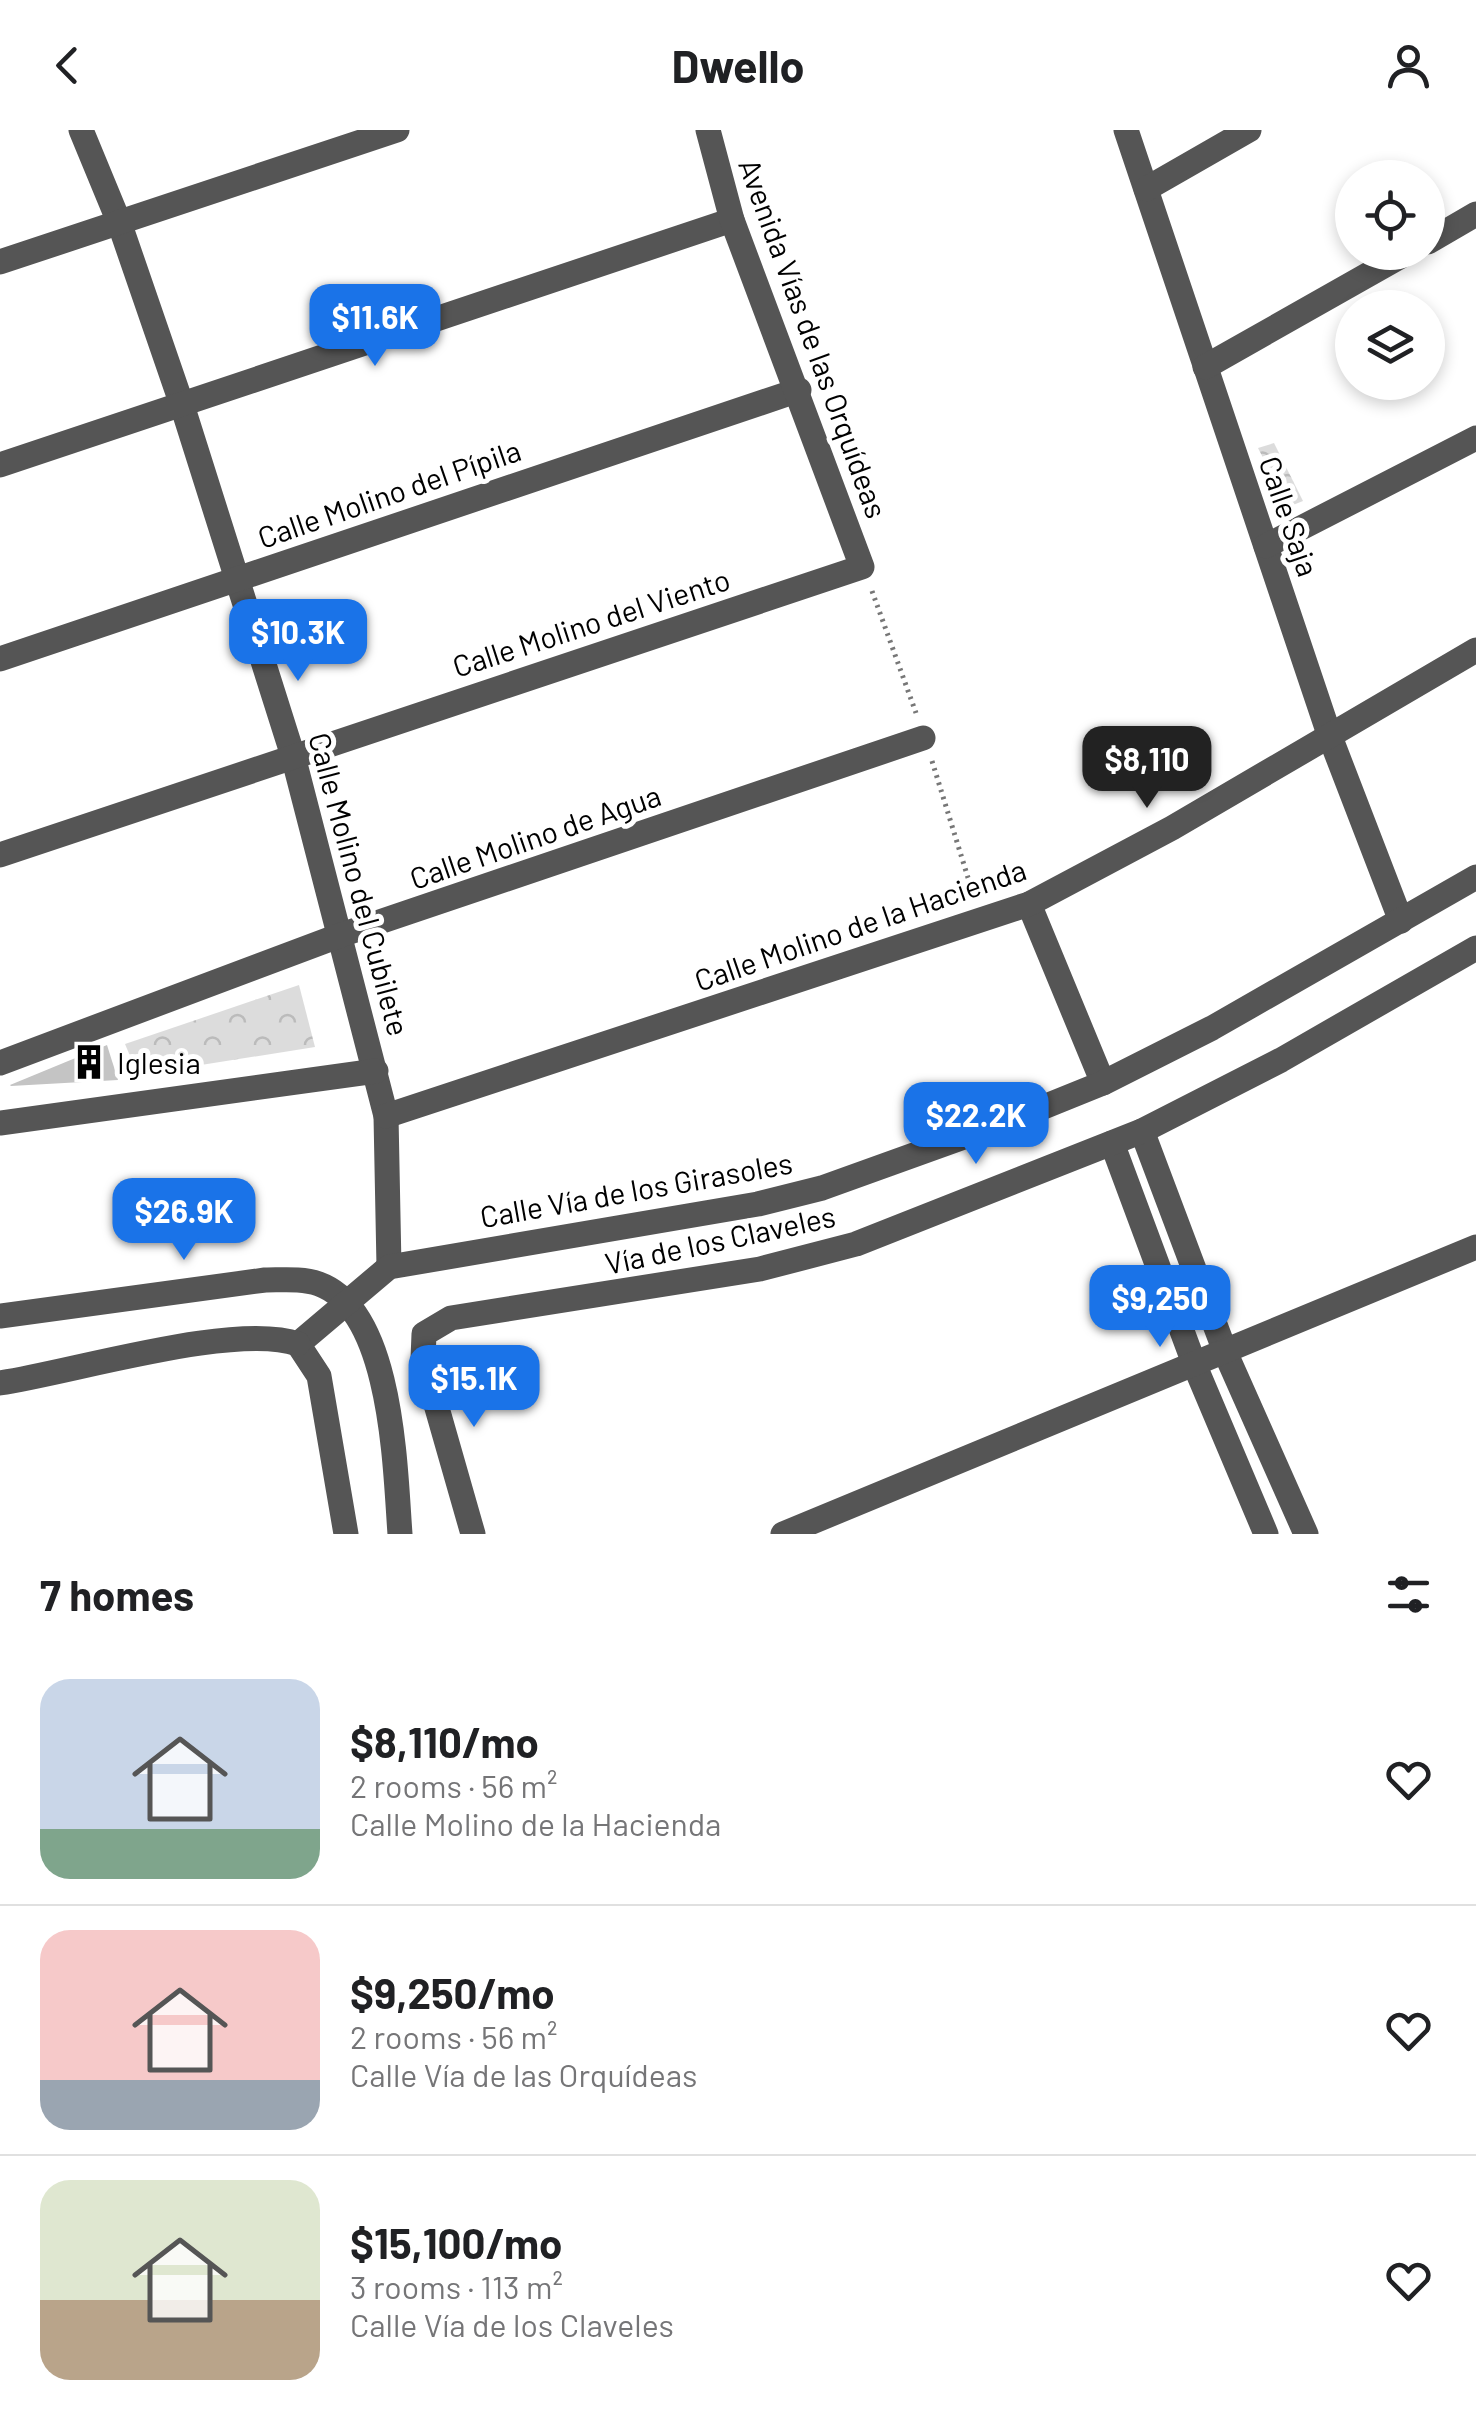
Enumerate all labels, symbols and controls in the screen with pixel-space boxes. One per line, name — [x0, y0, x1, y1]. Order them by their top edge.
icon: back — [40, 38, 95, 93]
text: Dwello — [671, 38, 805, 92]
icon: person — [1381, 38, 1436, 93]
street label: Avenida Vías de las Orquídeas — [732, 153, 896, 523]
map controls — [1335, 160, 1445, 400]
button: locate — [1335, 160, 1445, 270]
pin: $11.6K — [294, 284, 456, 369]
button: layers — [1335, 290, 1445, 400]
text: $11.6K — [331, 297, 419, 335]
street label: Calle Molino del Pípila — [253, 431, 525, 555]
street label: Calle Saja — [1253, 451, 1327, 581]
street label: Calle Molino del Viento — [448, 560, 734, 684]
pin: $10.3K — [217, 599, 379, 684]
text: $10.3K — [251, 612, 345, 650]
pin: $8,110 — [1066, 726, 1228, 811]
street label: Calle Molino del Cubilete — [302, 728, 418, 1040]
text: $8,110 — [1104, 739, 1190, 777]
street label: Calle Molino de Agua — [405, 776, 665, 896]
street label: Calle Molino de la Hacienda — [690, 850, 1030, 998]
building icon: Iglesia — [70, 1043, 108, 1081]
place label: Iglesia — [117, 1044, 201, 1080]
pin: $22.2K — [895, 1082, 1057, 1167]
text: $22.2K — [926, 1095, 1026, 1133]
street label: Calle Vía de los Girasoles — [477, 1144, 795, 1234]
pin: $26.9K — [103, 1178, 265, 1263]
text: $26.9K — [134, 1191, 234, 1229]
street label: Vía de los Claveles — [602, 1197, 838, 1281]
pin: $9,250 — [1079, 1265, 1241, 1350]
text: $9,250 — [1111, 1278, 1209, 1316]
pin: $15.1K — [393, 1345, 555, 1430]
text: $15.1K — [431, 1358, 517, 1396]
icon: filters — [1381, 1567, 1436, 1622]
text: 7 homes — [40, 1569, 194, 1619]
text: $8,110/mo — [350, 1716, 539, 1766]
icon: home — [120, 1719, 240, 1839]
icon: heart — [1381, 1752, 1436, 1807]
text: 2 rooms · 56 m² — [350, 1766, 558, 1804]
text: Calle Molino de la Hacienda — [350, 1804, 721, 1842]
text: $9,250/mo — [350, 1967, 555, 2017]
icon: home — [120, 1970, 240, 2090]
icon: heart — [1381, 2003, 1436, 2058]
text: 2 rooms · 56 m² — [350, 2017, 558, 2055]
text: Calle Vía de las Orquídeas — [350, 2055, 697, 2093]
text: $15,100/mo — [350, 2217, 562, 2267]
icon: home — [120, 2220, 240, 2340]
icon: heart — [1381, 2253, 1436, 2308]
text: 3 rooms · 113 m² — [350, 2267, 563, 2305]
text: Calle Vía de los Claveles — [350, 2305, 674, 2343]

